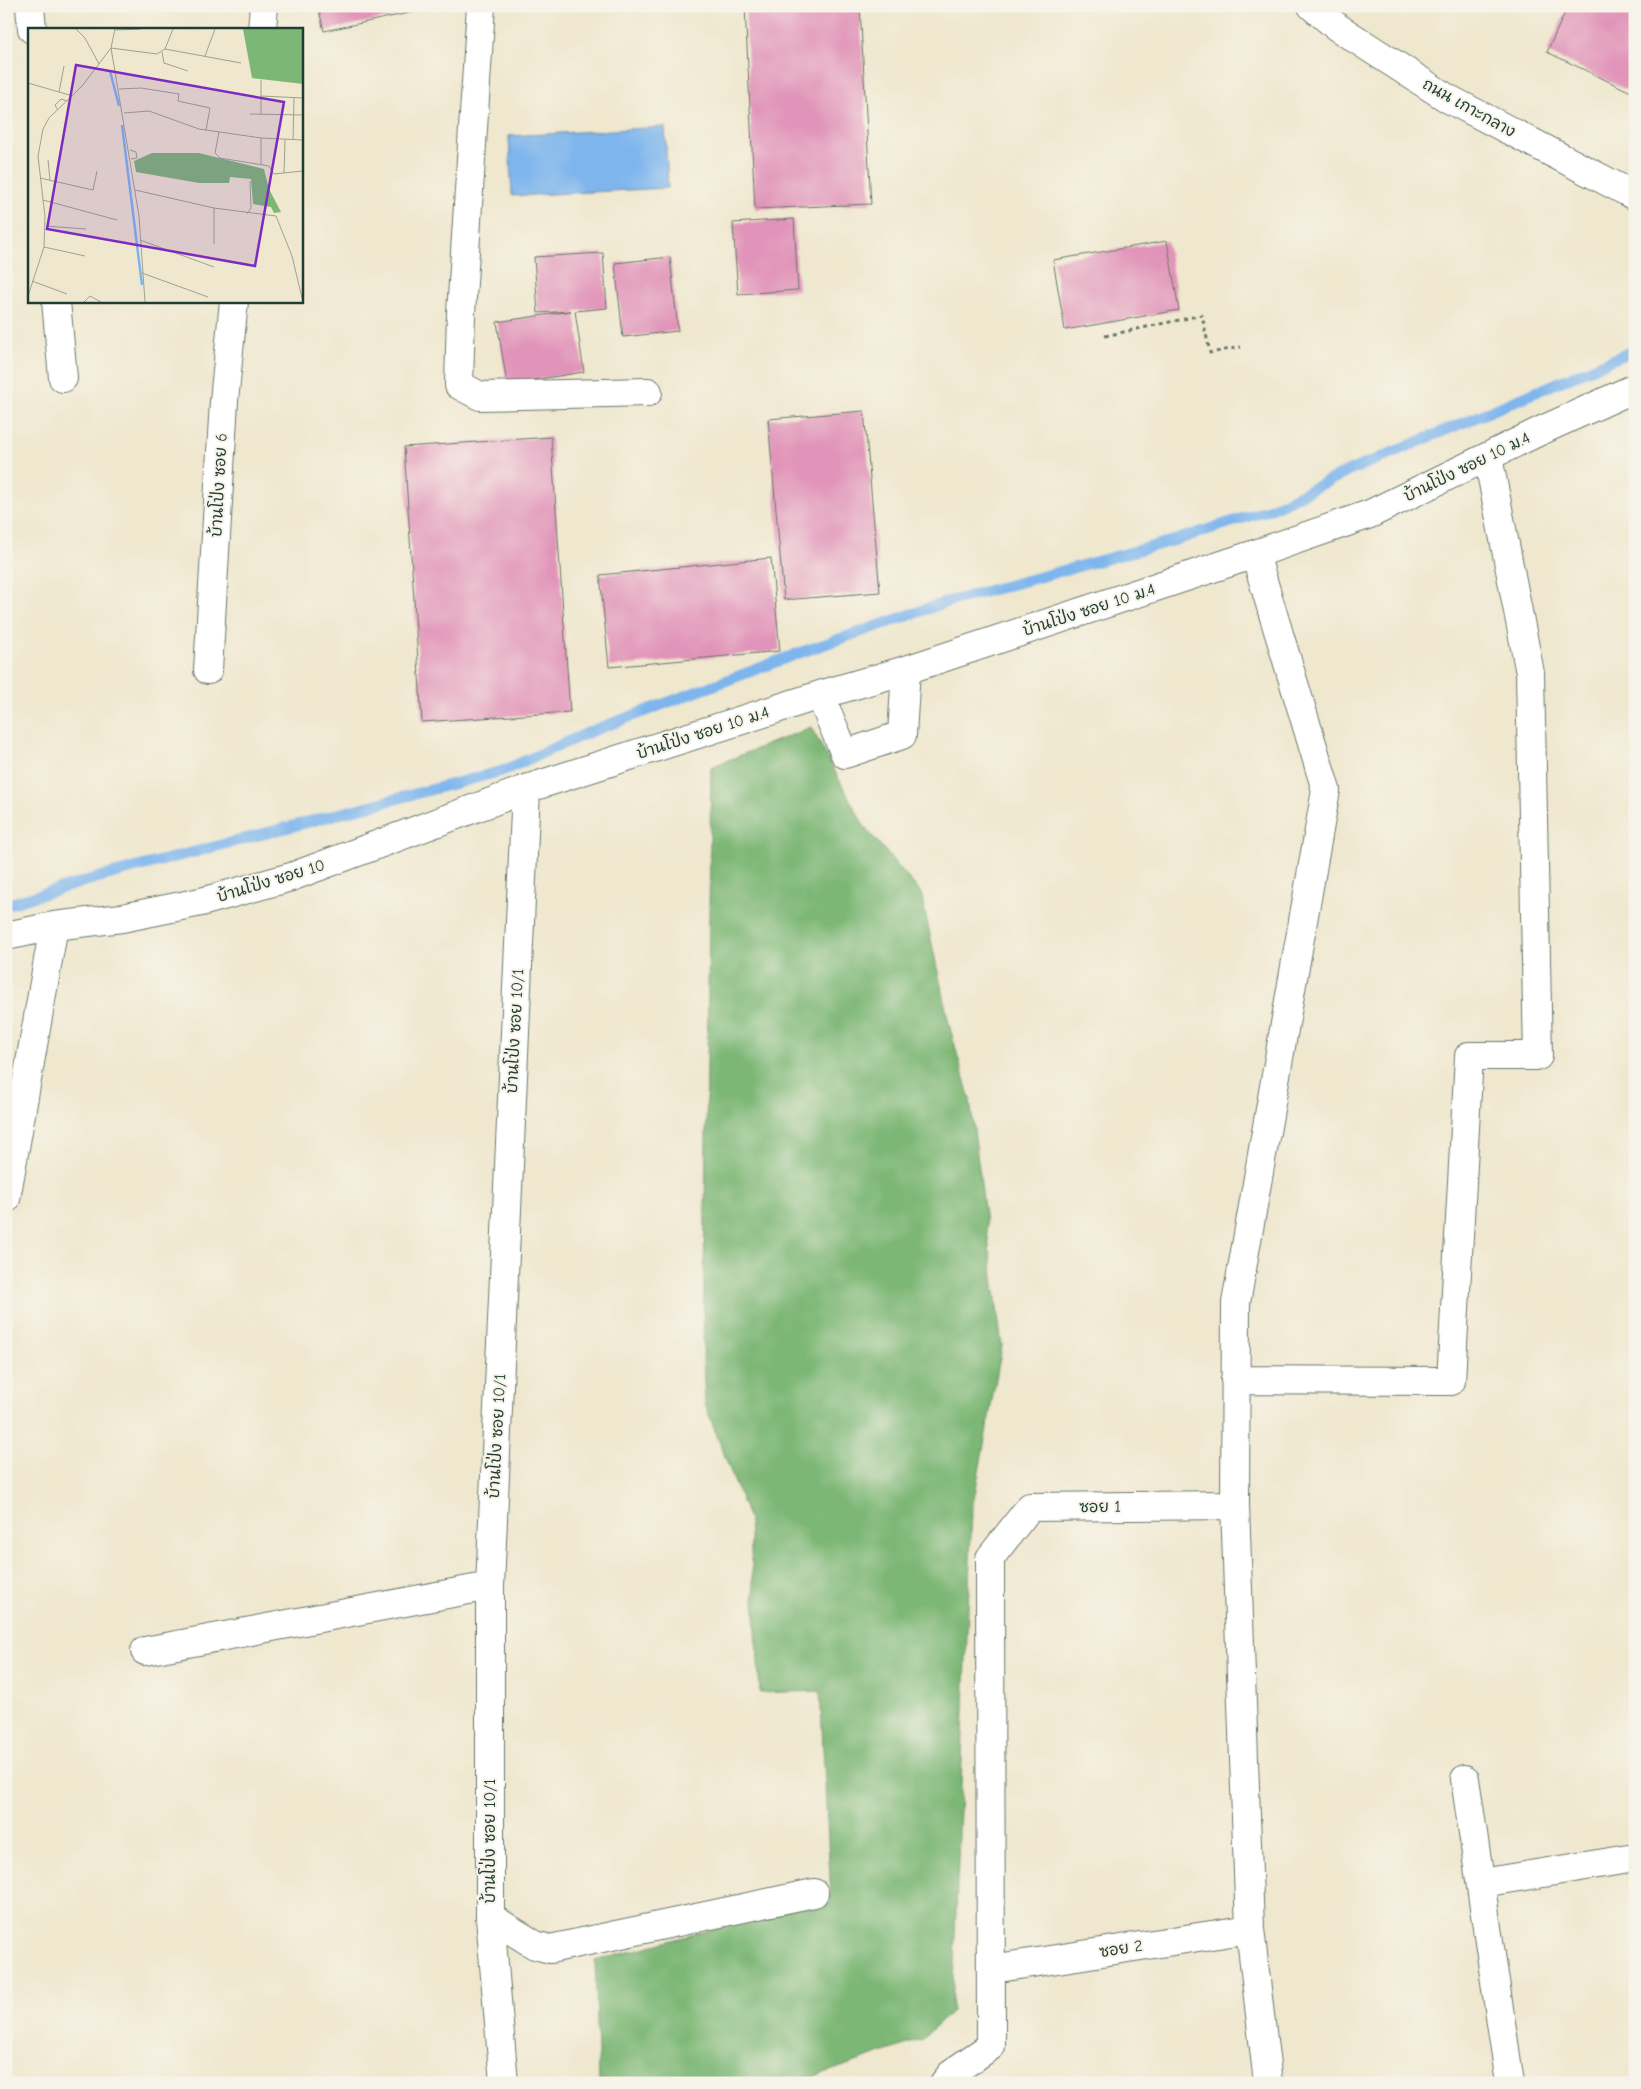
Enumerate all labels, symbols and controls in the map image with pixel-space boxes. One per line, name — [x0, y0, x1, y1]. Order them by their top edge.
inset map — [28, 28, 302, 302]
street label: ถนน เกาะกลาง — [1420, 75, 1518, 141]
street label: บ้านโป่ง ซอย 10 ม.4 — [1400, 426, 1533, 505]
street label: บ้านโป่ง ซอย 6 — [204, 432, 231, 538]
street label: บ้านโป่ง ซอย 10 ม.4 — [1020, 577, 1157, 640]
street label: บ้านโป่ง ซอย 10 ม.4 — [634, 700, 771, 763]
street label: บ้านโป่ง ซอย 10 — [214, 853, 327, 906]
street label: บ้านโป่ง ซอย 10/1 — [500, 968, 527, 1094]
street label: บ้านโป่ง ซอย 10/1 — [482, 1373, 509, 1499]
street label: ซอย 1 — [1079, 1498, 1121, 1516]
street label: บ้านโป่ง ซอย 10/1 — [478, 1779, 499, 1903]
street label: ซอย 2 — [1098, 1937, 1144, 1961]

